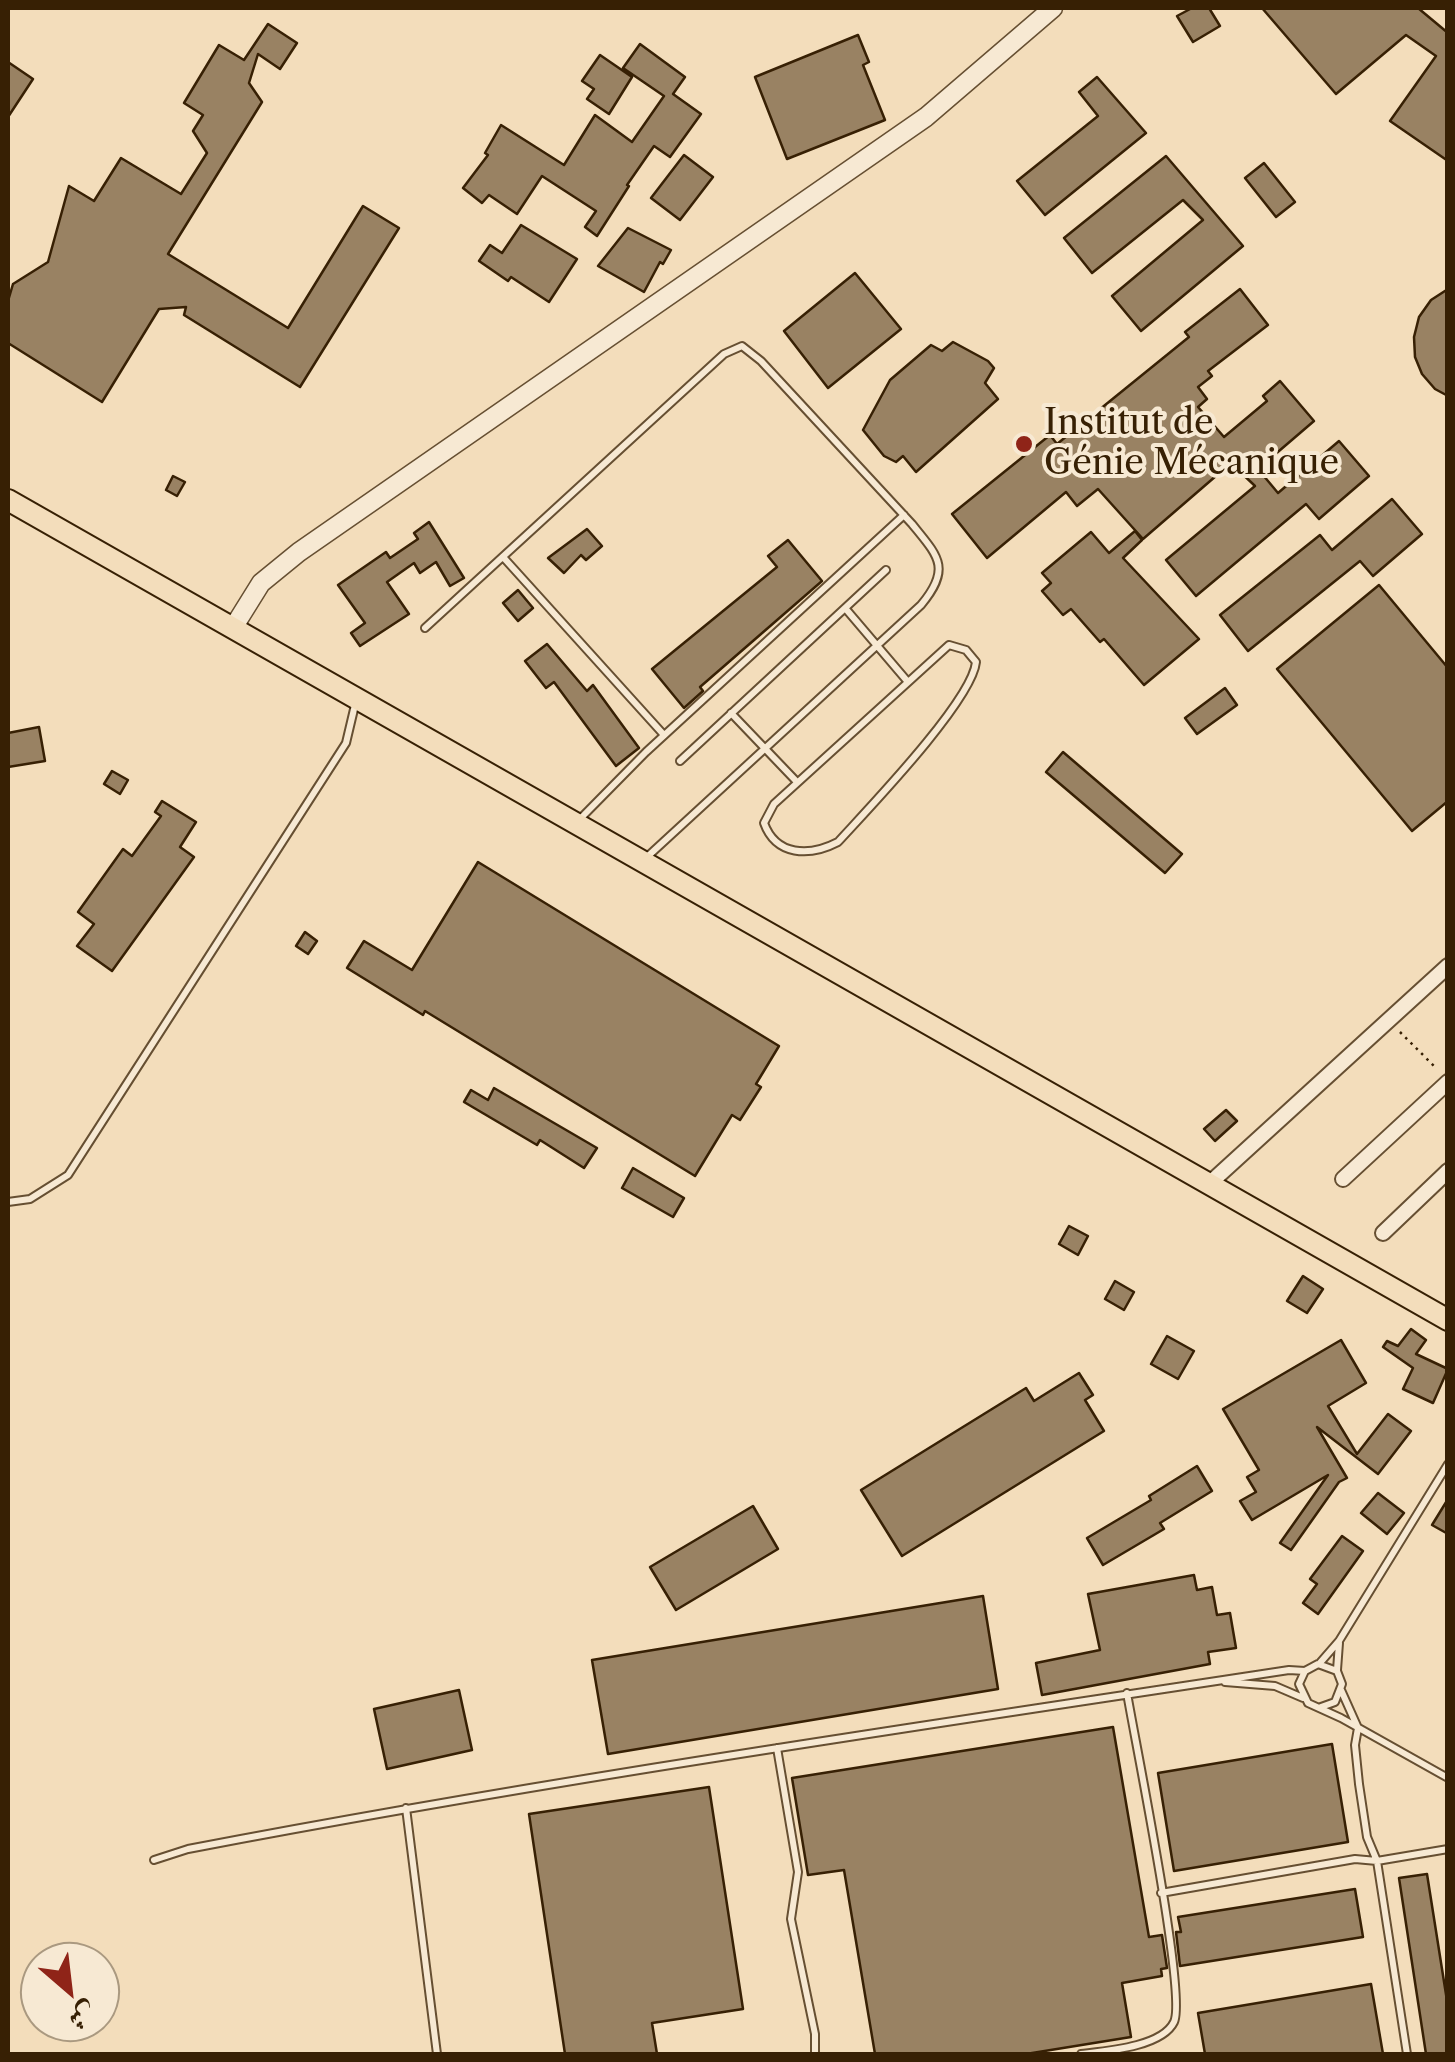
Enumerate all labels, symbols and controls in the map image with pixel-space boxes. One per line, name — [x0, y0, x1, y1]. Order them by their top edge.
place label: Institut de Génie Mécanique — [1044, 403, 1339, 485]
marker: Institut de Génie Mécanique — [1013, 433, 1035, 455]
north arrow — [20, 1942, 120, 2042]
text: ش — [63, 1995, 103, 2038]

